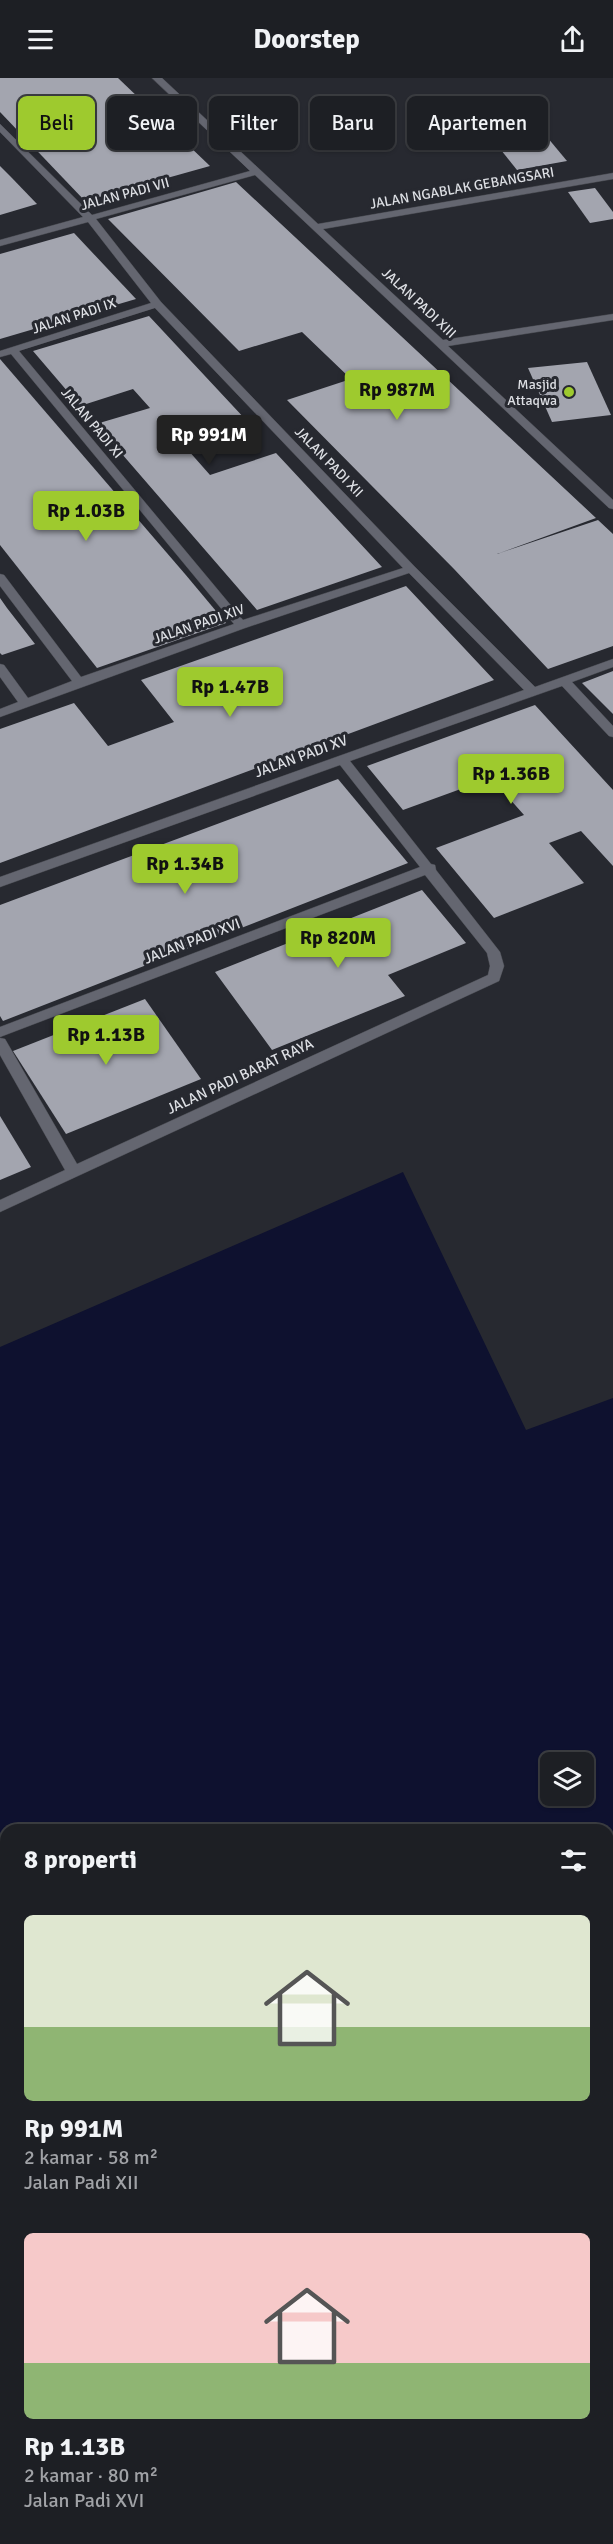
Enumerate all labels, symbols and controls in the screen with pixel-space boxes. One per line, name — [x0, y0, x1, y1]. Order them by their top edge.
icon: menu — [24, 23, 57, 56]
text: Doorstep — [253, 23, 360, 56]
icon: share — [556, 23, 589, 56]
chip: Beli — [18, 96, 95, 150]
chip: Sewa — [107, 96, 197, 150]
chip: Filter — [209, 96, 298, 150]
chip: Baru — [310, 96, 395, 150]
chip: Apartemen — [407, 96, 548, 150]
street label: JALAN NGABLAK GEBANGSARI — [368, 163, 556, 213]
street label: JALAN PADI VII — [79, 174, 171, 214]
street label: JALAN PADI XIII — [378, 264, 460, 342]
street label: JALAN PADI IX — [30, 294, 118, 338]
pin: Rp 987M — [342, 370, 452, 421]
place label: Masjid Attaqwa — [507, 376, 557, 409]
text: Rp 987M — [359, 377, 435, 402]
street label: JALAN PADI XI — [57, 384, 127, 462]
marker: Masjid Attaqwa — [562, 385, 576, 399]
pin: Rp 991M — [154, 415, 264, 466]
text: Rp 991M — [171, 422, 247, 447]
street label: JALAN PADI XII — [291, 423, 367, 501]
pin: Rp 1.03B — [24, 491, 148, 542]
text: Rp 1.03B — [47, 498, 125, 523]
street label: JALAN PADI XIV — [151, 600, 247, 648]
pin: Rp 1.47B — [168, 667, 292, 718]
text: Rp 1.47B — [191, 674, 269, 699]
street label: JALAN PADI XV — [252, 731, 350, 781]
pin: Rp 1.36B — [449, 754, 573, 805]
text: Rp 1.36B — [472, 761, 550, 786]
pin: Rp 1.34B — [123, 844, 247, 895]
text: Rp 1.34B — [146, 851, 224, 876]
street label: JALAN PADI XVI — [141, 914, 243, 968]
pin: Rp 820M — [283, 918, 393, 969]
text: Rp 820M — [300, 925, 376, 950]
pin: Rp 1.13B — [44, 1015, 168, 1066]
text: Rp 1.13B — [67, 1022, 145, 1047]
street label: JALAN PADI BARAT RAYA — [164, 1034, 316, 1118]
map controls — [540, 1752, 594, 1806]
button: layers — [540, 1752, 594, 1806]
text: 8 properti — [24, 1844, 137, 1876]
icon: filters — [557, 1844, 590, 1877]
icon: home — [253, 1954, 361, 2062]
text: Rp 991M — [24, 2113, 124, 2145]
text: 2 kamar · 58 m² — [24, 2145, 158, 2170]
text: Jalan Padi XII — [24, 2170, 139, 2195]
icon: home — [253, 2272, 361, 2380]
text: Rp 1.13B — [24, 2431, 125, 2463]
text: 2 kamar · 80 m² — [24, 2463, 158, 2488]
text: Jalan Padi XVI — [24, 2488, 144, 2513]

